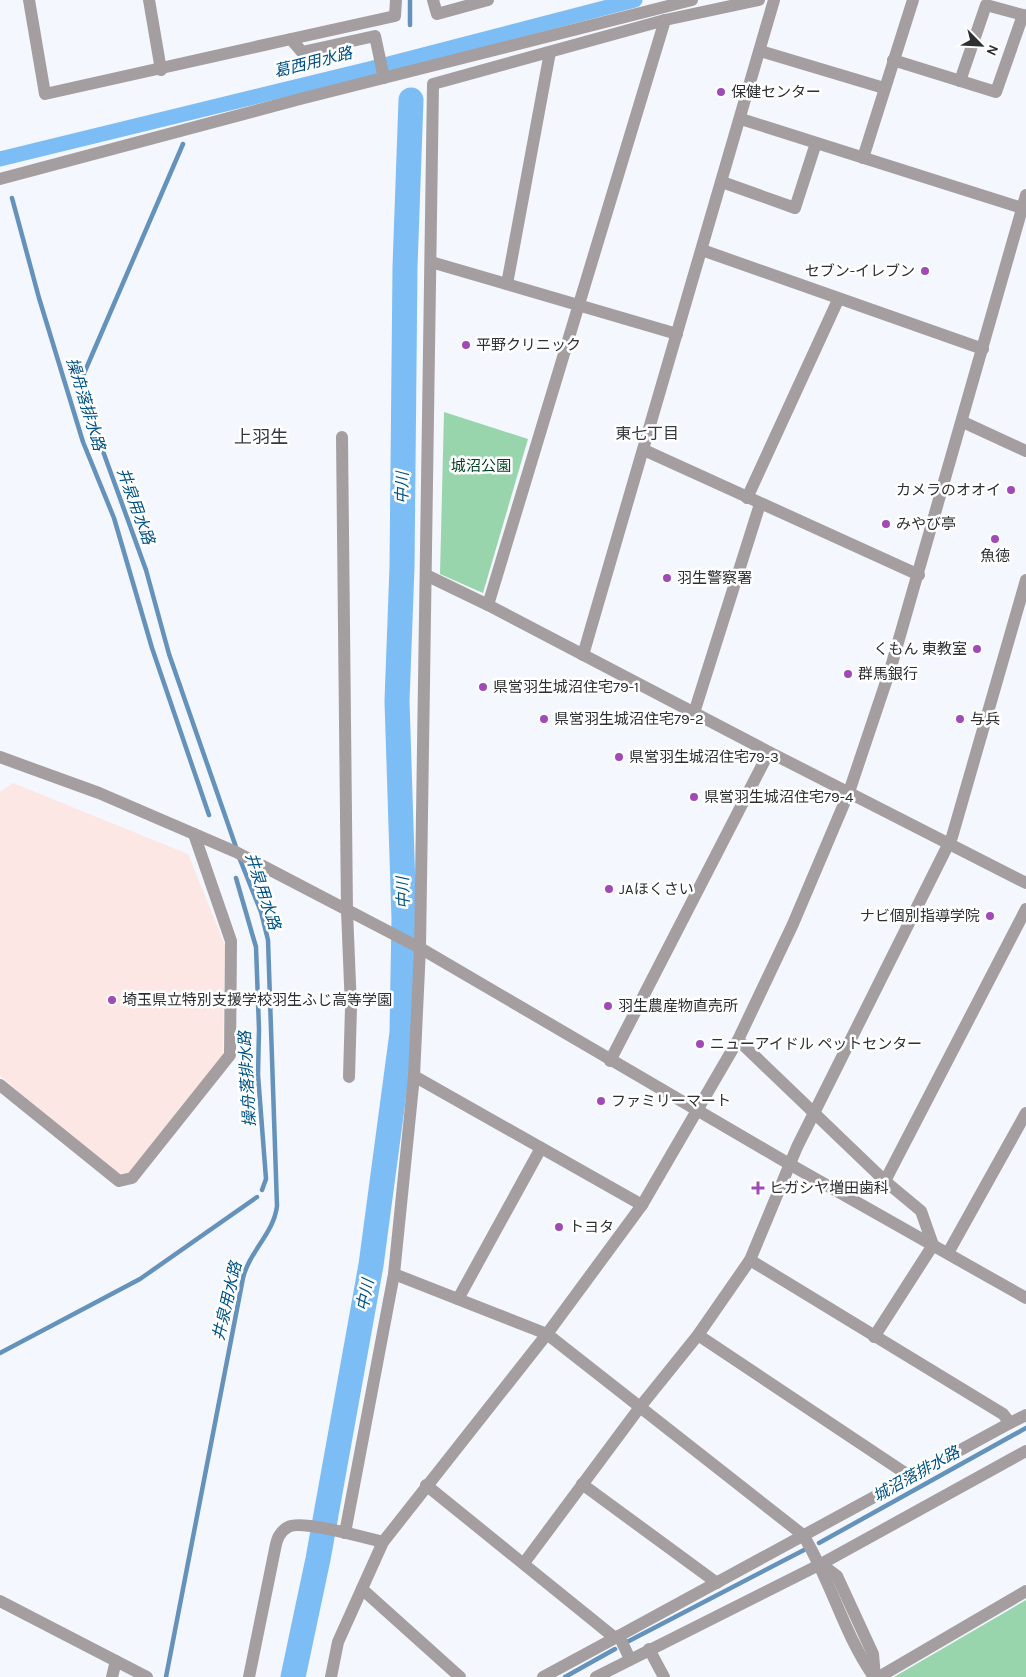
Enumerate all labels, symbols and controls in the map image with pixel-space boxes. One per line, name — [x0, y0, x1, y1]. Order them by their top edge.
north arrow — [956, 20, 1006, 70]
text: N — [983, 42, 1002, 58]
water label: 葛西用水路 — [272, 43, 356, 81]
place label: 保健センター — [731, 83, 821, 101]
marker: 保健センター — [715, 86, 727, 98]
place label: セブン-イレブン — [805, 262, 915, 280]
marker: セブン-イレブン — [919, 265, 931, 277]
place label: 平野クリニック — [476, 336, 581, 354]
marker: 平野クリニック — [460, 339, 472, 351]
water label: 操舟落排水路 — [63, 355, 110, 455]
district label: 東七丁目 — [615, 424, 679, 443]
district label: 上羽生 — [234, 426, 288, 448]
park label: 城沼公園 — [451, 457, 511, 475]
water label: 井泉用水路 — [113, 465, 159, 549]
water label: 中川 — [392, 470, 412, 504]
place label: カメラのオオイ — [896, 481, 1001, 499]
marker: カメラのオオイ — [1005, 484, 1017, 496]
place label: みやび亭 — [896, 515, 956, 533]
marker: みやび亭 — [880, 518, 892, 530]
marker: 魚徳 — [989, 533, 1001, 545]
place label: 魚徳 — [980, 547, 1010, 565]
place label: 羽生警察署 — [677, 569, 752, 587]
marker: 羽生警察署 — [661, 572, 673, 584]
place label: くもん 東教室 — [873, 640, 967, 658]
marker: くもん 東教室 — [971, 643, 983, 655]
place label: 群馬銀行 — [858, 665, 918, 683]
marker: 群馬銀行 — [842, 668, 854, 680]
place label: 県営羽生城沼住宅79-1 — [493, 678, 639, 696]
marker: 県営羽生城沼住宅79-1 — [477, 681, 489, 693]
place label: 県営羽生城沼住宅79-2 — [554, 710, 704, 728]
place label: 与兵 — [970, 710, 1000, 728]
marker: 県営羽生城沼住宅79-2 — [538, 713, 550, 725]
marker: 与兵 — [954, 713, 966, 725]
place label: 県営羽生城沼住宅79-3 — [629, 748, 779, 766]
marker: 県営羽生城沼住宅79-3 — [613, 751, 625, 763]
place label: 県営羽生城沼住宅79-4 — [704, 788, 854, 806]
marker: 県営羽生城沼住宅79-4 — [688, 791, 700, 803]
water label: 井泉用水路 — [242, 850, 285, 934]
water label: 中川 — [393, 875, 413, 909]
place label: JAほくさい — [619, 880, 694, 898]
marker: JAほくさい — [603, 883, 615, 895]
place label: ナビ個別指導学院 — [860, 907, 980, 925]
marker: ナビ個別指導学院 — [984, 910, 996, 922]
place label: 埼玉県立特別支援学校羽生ふじ高等学園 — [122, 991, 392, 1009]
marker: 埼玉県立特別支援学校羽生ふじ高等学園 — [106, 994, 118, 1006]
place label: 羽生農産物直売所 — [618, 997, 738, 1015]
marker: 羽生農産物直売所 — [602, 1000, 614, 1012]
water label: 操舟落排水路 — [235, 1029, 259, 1127]
place label: ニューアイドル ペットセンター — [710, 1035, 922, 1053]
marker: ニューアイドル ペットセンター — [694, 1038, 706, 1050]
place label: ファミリーマート — [611, 1092, 731, 1110]
marker: ファミリーマート — [595, 1095, 607, 1107]
place label: ヒガシヤ増田歯科 — [769, 1179, 889, 1197]
marker: ヒガシヤ増田歯科 — [751, 1181, 765, 1195]
place label: トヨタ — [569, 1218, 614, 1236]
marker: トヨタ — [553, 1221, 565, 1233]
water label: 井泉用水路 — [209, 1258, 246, 1342]
water label: 中川 — [353, 1276, 378, 1313]
water label: 城沼落排水路 — [869, 1441, 964, 1506]

